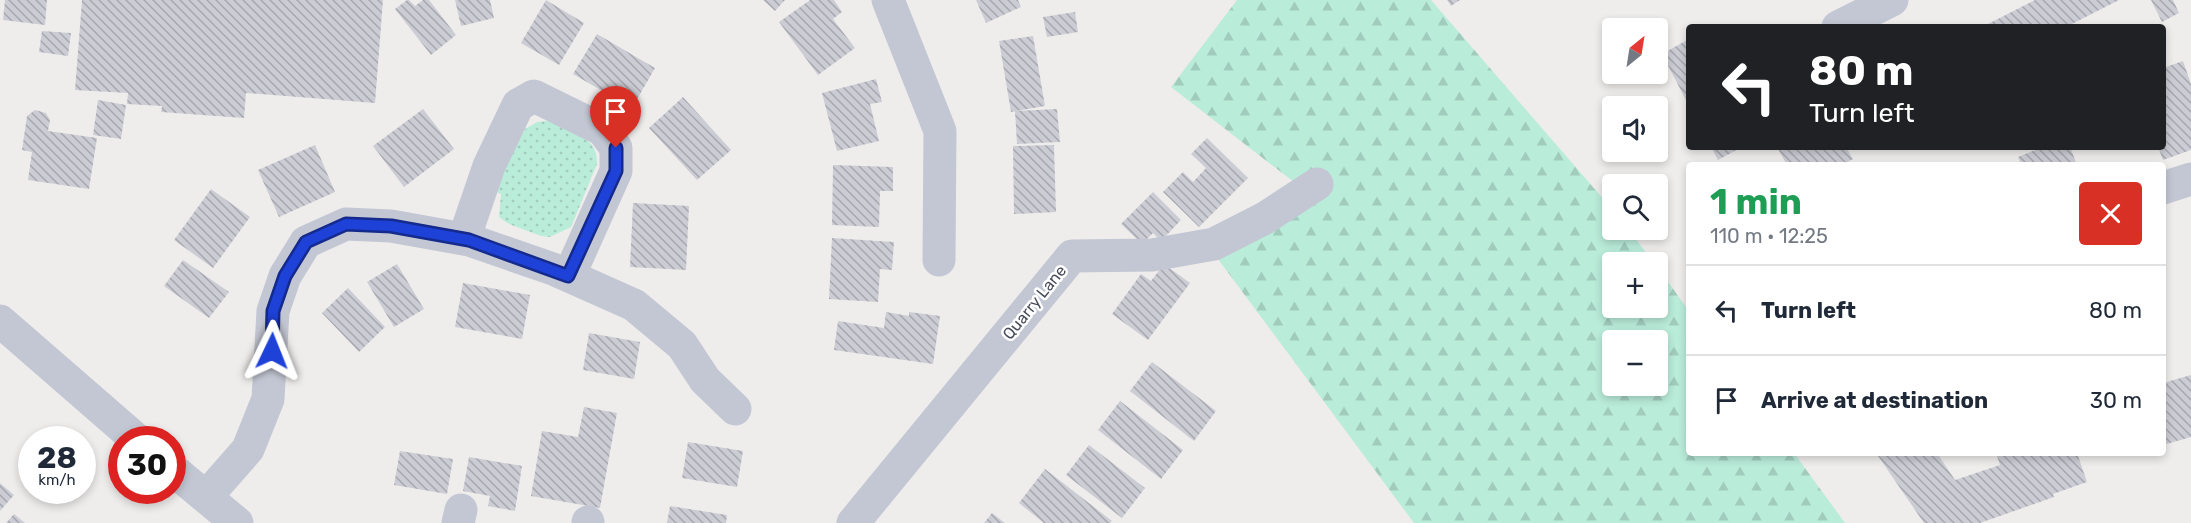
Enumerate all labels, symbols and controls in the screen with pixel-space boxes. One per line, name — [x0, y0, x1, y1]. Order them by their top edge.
north arrow — [1602, 18, 1668, 84]
map controls — [1602, 18, 1668, 396]
text: 80 m — [1809, 46, 1913, 96]
icon: left — [1710, 48, 1788, 126]
pin — [590, 86, 641, 148]
icon: arrive — [599, 95, 632, 128]
button: sound — [1602, 96, 1668, 162]
text: Turn left — [1809, 97, 1914, 129]
button: search — [1602, 174, 1668, 240]
text: 1 min — [1710, 180, 1802, 223]
button: close — [2079, 182, 2142, 245]
text: 110 m · 12:25 — [1710, 224, 1828, 248]
button: + — [1602, 252, 1668, 318]
street label: Quarry Lane — [999, 261, 1070, 343]
icon: left — [1710, 294, 1743, 327]
text: Turn left — [1761, 297, 1856, 324]
text: 80 m — [2089, 297, 2142, 324]
position arrow — [240, 319, 304, 383]
button: − — [1602, 330, 1668, 396]
icon: arrive — [1710, 384, 1743, 417]
text: Arrive at destination — [1761, 387, 1988, 414]
text: 30 m — [2090, 387, 2142, 414]
speed limit sign: 30 — [108, 426, 186, 504]
text: 28 — [37, 440, 77, 476]
text: km/h — [38, 471, 76, 489]

